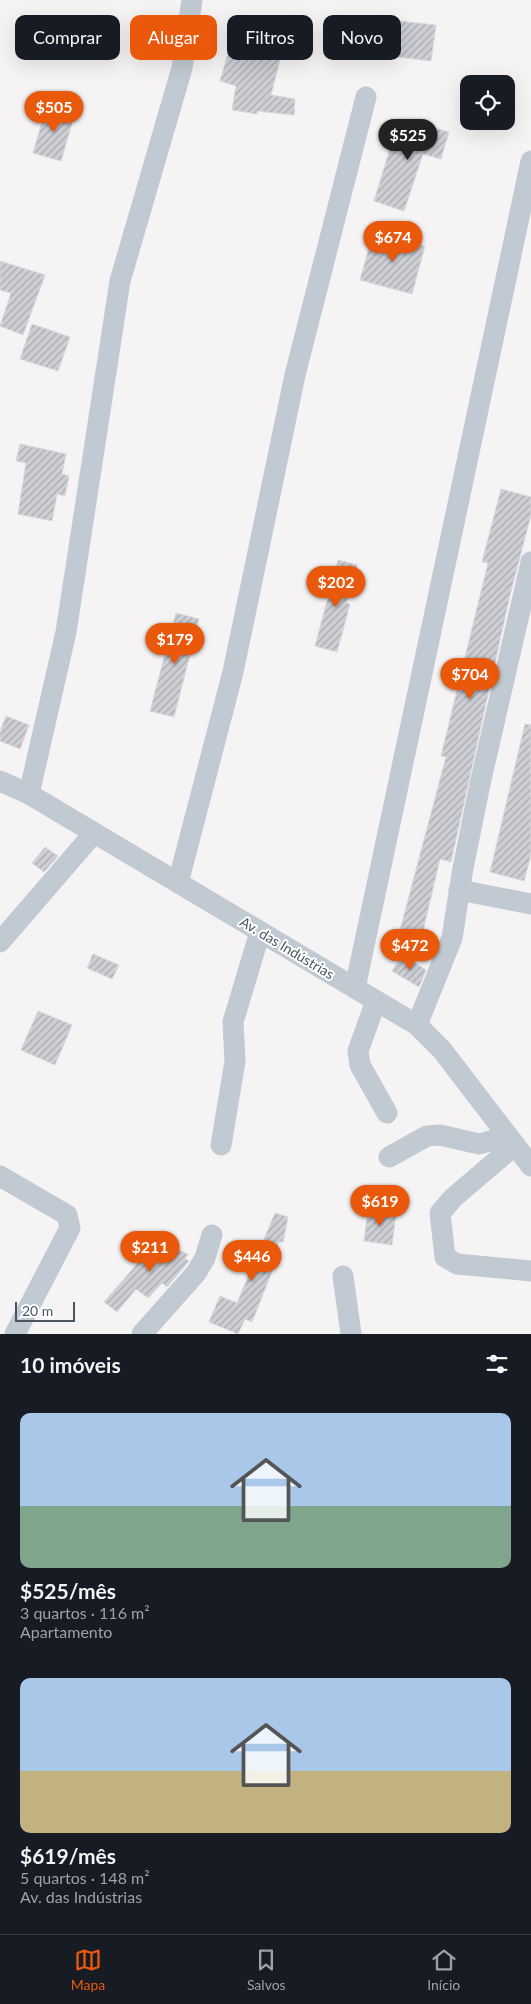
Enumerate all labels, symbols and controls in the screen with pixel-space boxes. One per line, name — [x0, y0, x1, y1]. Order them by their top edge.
chip: Comprar — [15, 15, 120, 60]
chip: Alugar — [130, 15, 217, 60]
chip: Filtros — [227, 15, 313, 60]
chip: Novo — [323, 15, 401, 60]
map controls — [460, 75, 515, 130]
button: locate — [460, 75, 515, 130]
pin: $505 — [24, 90, 84, 133]
text: $505 — [35, 97, 73, 116]
pin: $525 — [378, 119, 438, 161]
text: $525 — [389, 125, 427, 144]
pin: $674 — [363, 220, 423, 263]
text: $674 — [374, 227, 412, 246]
pin: $202 — [306, 566, 366, 608]
text: $202 — [317, 572, 355, 591]
pin: $179 — [145, 622, 205, 665]
text: $179 — [156, 629, 194, 648]
pin: $704 — [440, 658, 500, 700]
text: $704 — [451, 664, 489, 683]
street label: Av. das Indústrias — [237, 913, 337, 982]
pin: $472 — [380, 928, 440, 971]
text: $472 — [391, 935, 429, 954]
pin: $619 — [350, 1184, 410, 1227]
text: $619 — [361, 1191, 399, 1210]
pin: $211 — [120, 1230, 180, 1273]
text: $211 — [131, 1237, 169, 1256]
pin: $446 — [222, 1240, 282, 1282]
text: $446 — [233, 1246, 271, 1265]
scale bar — [15, 1299, 75, 1322]
text: 20 m — [22, 1302, 53, 1319]
icon: filters — [483, 1350, 511, 1378]
text: 10 imóveis — [20, 1352, 121, 1377]
icon: home — [221, 1445, 311, 1535]
text: $525/mês — [20, 1578, 116, 1603]
text: 3 quartos · 116 m² — [20, 1603, 150, 1622]
text: Apartamento — [20, 1622, 112, 1641]
icon: home — [221, 1710, 311, 1800]
text: $619/mês — [20, 1843, 116, 1868]
text: 5 quartos · 148 m² — [20, 1868, 150, 1887]
text: Av. das Indústrias — [20, 1887, 142, 1906]
tab: Mapa — [71, 1946, 105, 1993]
tab: Salvos — [247, 1946, 286, 1993]
tab: Início — [427, 1946, 460, 1993]

